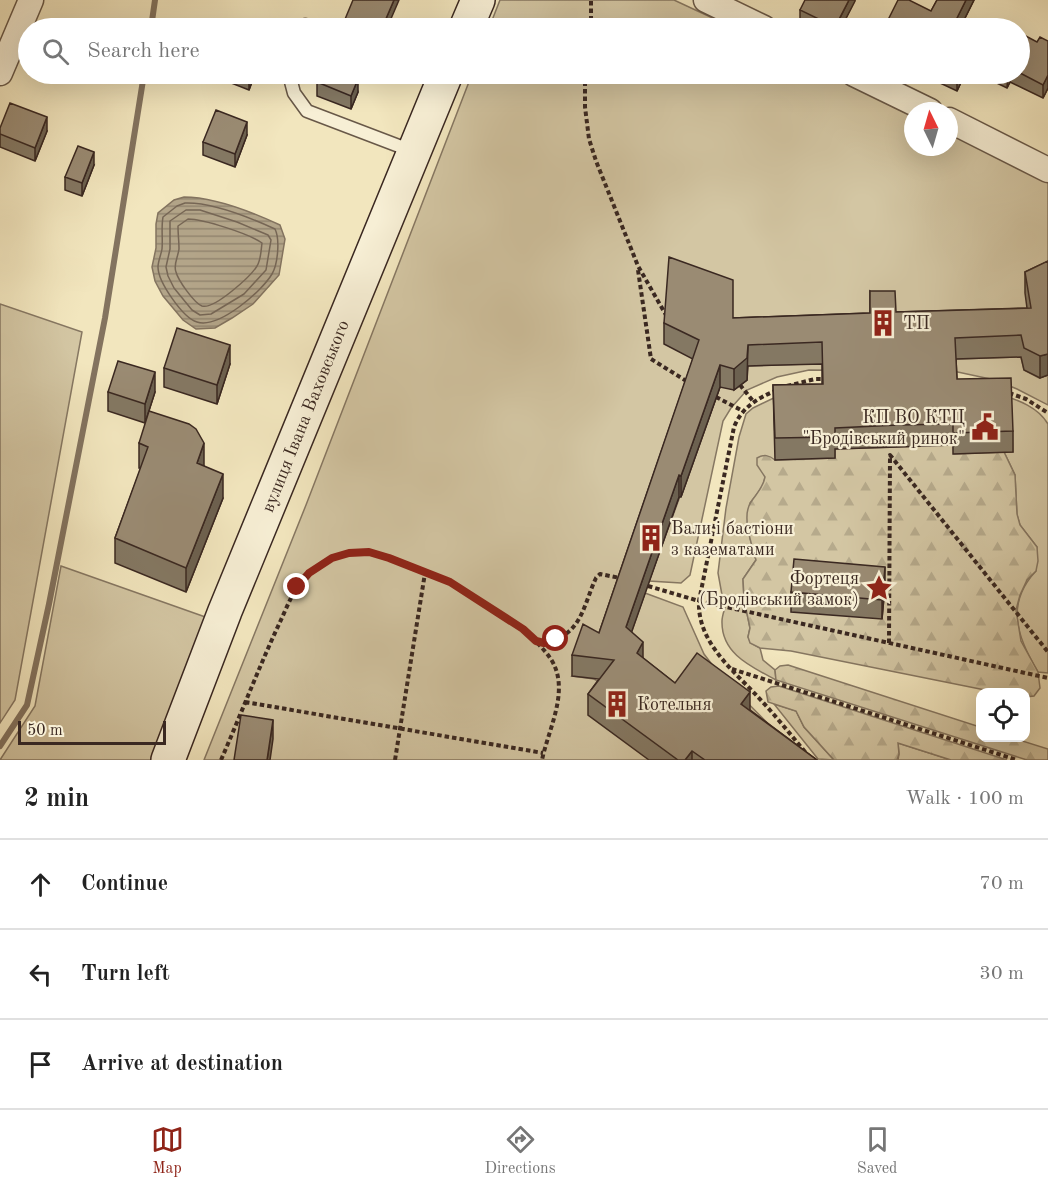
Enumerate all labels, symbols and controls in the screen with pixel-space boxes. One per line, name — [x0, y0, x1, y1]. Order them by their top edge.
search box — [18, 18, 1030, 84]
icon: search — [39, 35, 72, 68]
text: Search here — [87, 40, 200, 62]
north arrow — [904, 102, 958, 156]
building icon: ТП — [868, 308, 898, 338]
place label: ТП — [903, 315, 930, 333]
street label: вулиця Івана Ваховського — [259, 318, 353, 515]
place label: КП ВО КТЦ "Бродівський ринок" — [802, 409, 965, 448]
public building icon: КП ВО КТЦ "Бродівський ринок" — [970, 412, 1000, 442]
place label: Вали і бастіони з казематами — [671, 520, 794, 559]
building icon: Вали і бастіони з казематами — [636, 523, 666, 553]
place label: Фортеця (Бродівський замок) — [699, 570, 859, 609]
route end — [283, 573, 309, 599]
place icon: Фортеця (Бродівський замок) — [864, 573, 894, 603]
route start — [542, 625, 568, 651]
map controls — [976, 688, 1030, 742]
button: locate — [976, 688, 1030, 742]
building icon: Котельня — [602, 689, 632, 719]
place label: Котельня — [637, 696, 712, 714]
scale bar — [18, 718, 166, 746]
text: 50 m — [27, 723, 63, 739]
text: 2 min — [24, 786, 89, 812]
text: Walk · 100 m — [905, 789, 1024, 809]
icon: ahead — [24, 868, 57, 901]
text: Continue — [81, 873, 168, 895]
text: 70 m — [979, 874, 1024, 894]
icon: left — [24, 958, 57, 991]
text: Turn left — [81, 963, 170, 985]
text: 30 m — [979, 964, 1024, 984]
icon: arrive — [24, 1048, 57, 1081]
text: Arrive at destination — [81, 1053, 283, 1075]
tab: Map — [151, 1123, 184, 1179]
tab: Directions — [485, 1123, 556, 1179]
tab: Saved — [857, 1123, 897, 1179]

